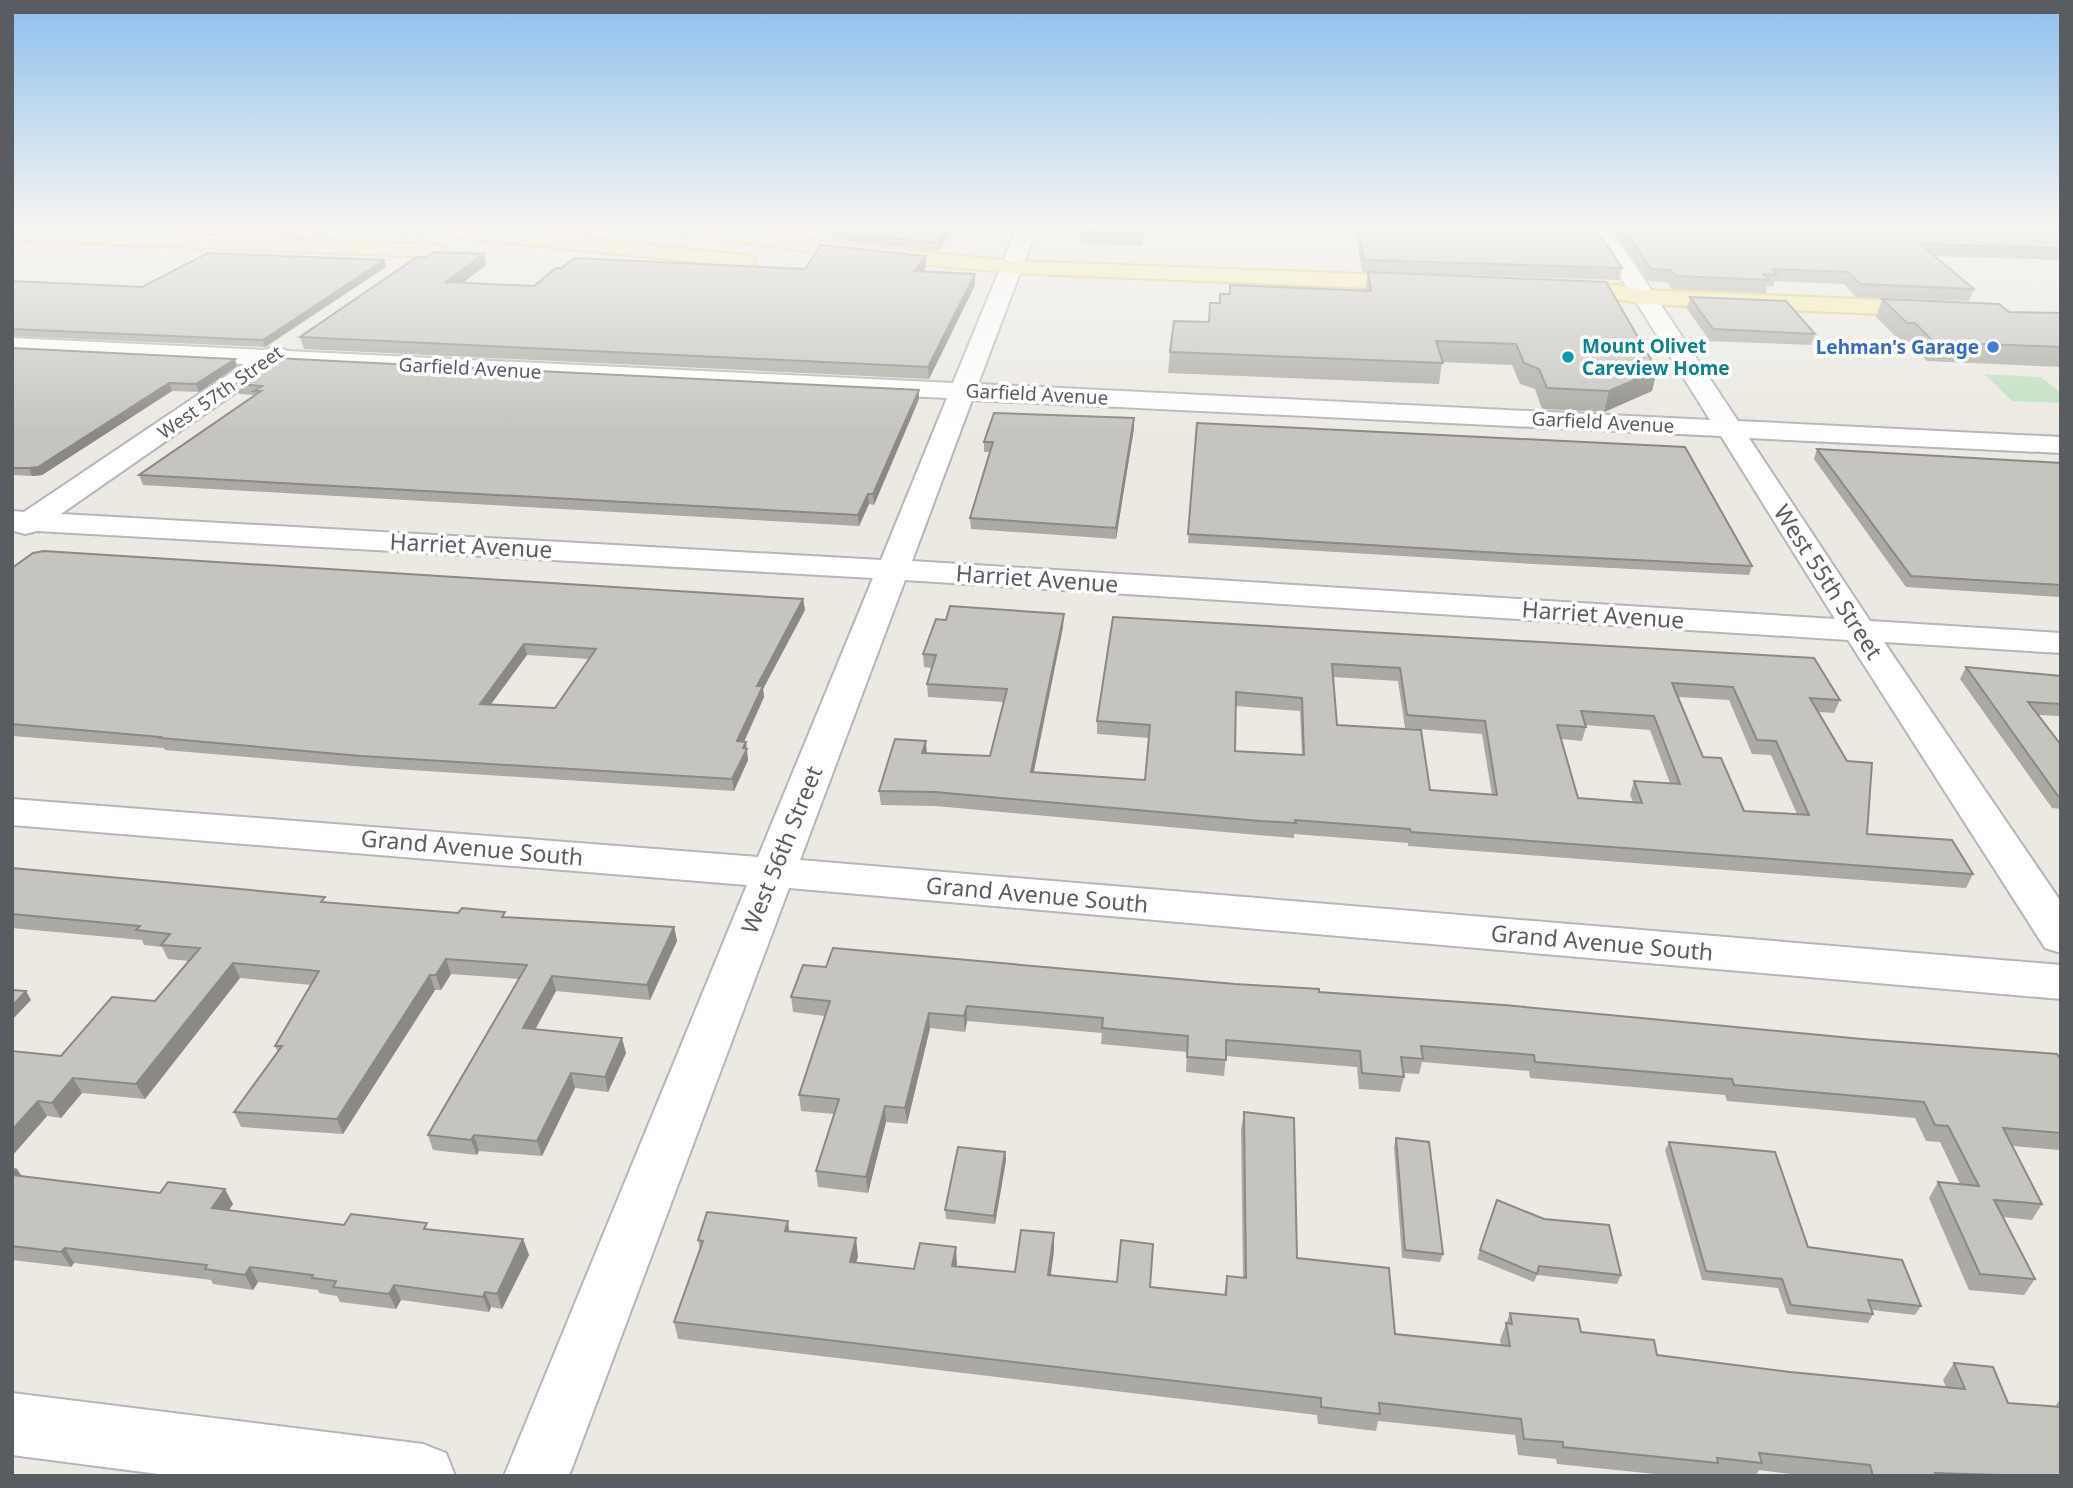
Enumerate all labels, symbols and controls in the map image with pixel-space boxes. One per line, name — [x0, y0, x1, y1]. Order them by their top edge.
place label: Mount Olivet Careview Home — [1582, 333, 1730, 381]
place label: Lehman's Garage — [1816, 334, 1979, 360]
street label: West 57th Street — [152, 339, 288, 445]
marker: Lehman's Garage — [1985, 339, 2001, 355]
marker: Mount Olivet Careview Home — [1560, 349, 1576, 365]
street label: Garfield Avenue — [398, 351, 542, 385]
street label: Garfield Avenue — [965, 377, 1109, 411]
street label: Garfield Avenue — [1531, 405, 1675, 439]
street label: West 55th Street — [1767, 498, 1891, 665]
street label: Harriet Avenue — [389, 525, 553, 565]
street label: Harriet Avenue — [955, 556, 1119, 600]
street label: Harriet Avenue — [1521, 592, 1685, 636]
street label: West 56th Street — [733, 761, 829, 938]
street label: Grand Avenue South — [360, 821, 585, 873]
street label: Grand Avenue South — [925, 868, 1150, 920]
street label: Grand Avenue South — [1490, 916, 1715, 968]

